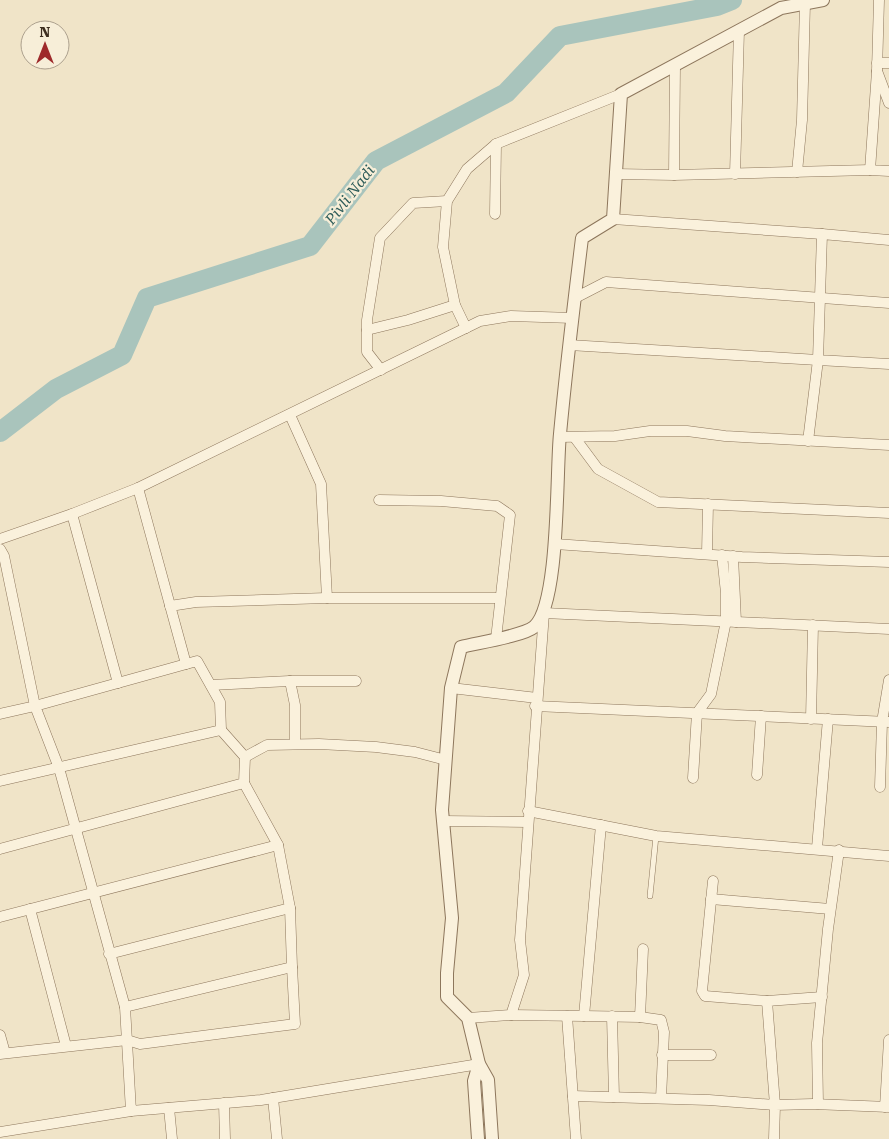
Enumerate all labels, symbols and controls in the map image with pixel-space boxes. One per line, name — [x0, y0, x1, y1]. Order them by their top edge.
north arrow — [20, 20, 70, 70]
text: N — [40, 24, 51, 40]
water label: Pivli Nadi — [321, 162, 379, 229]

